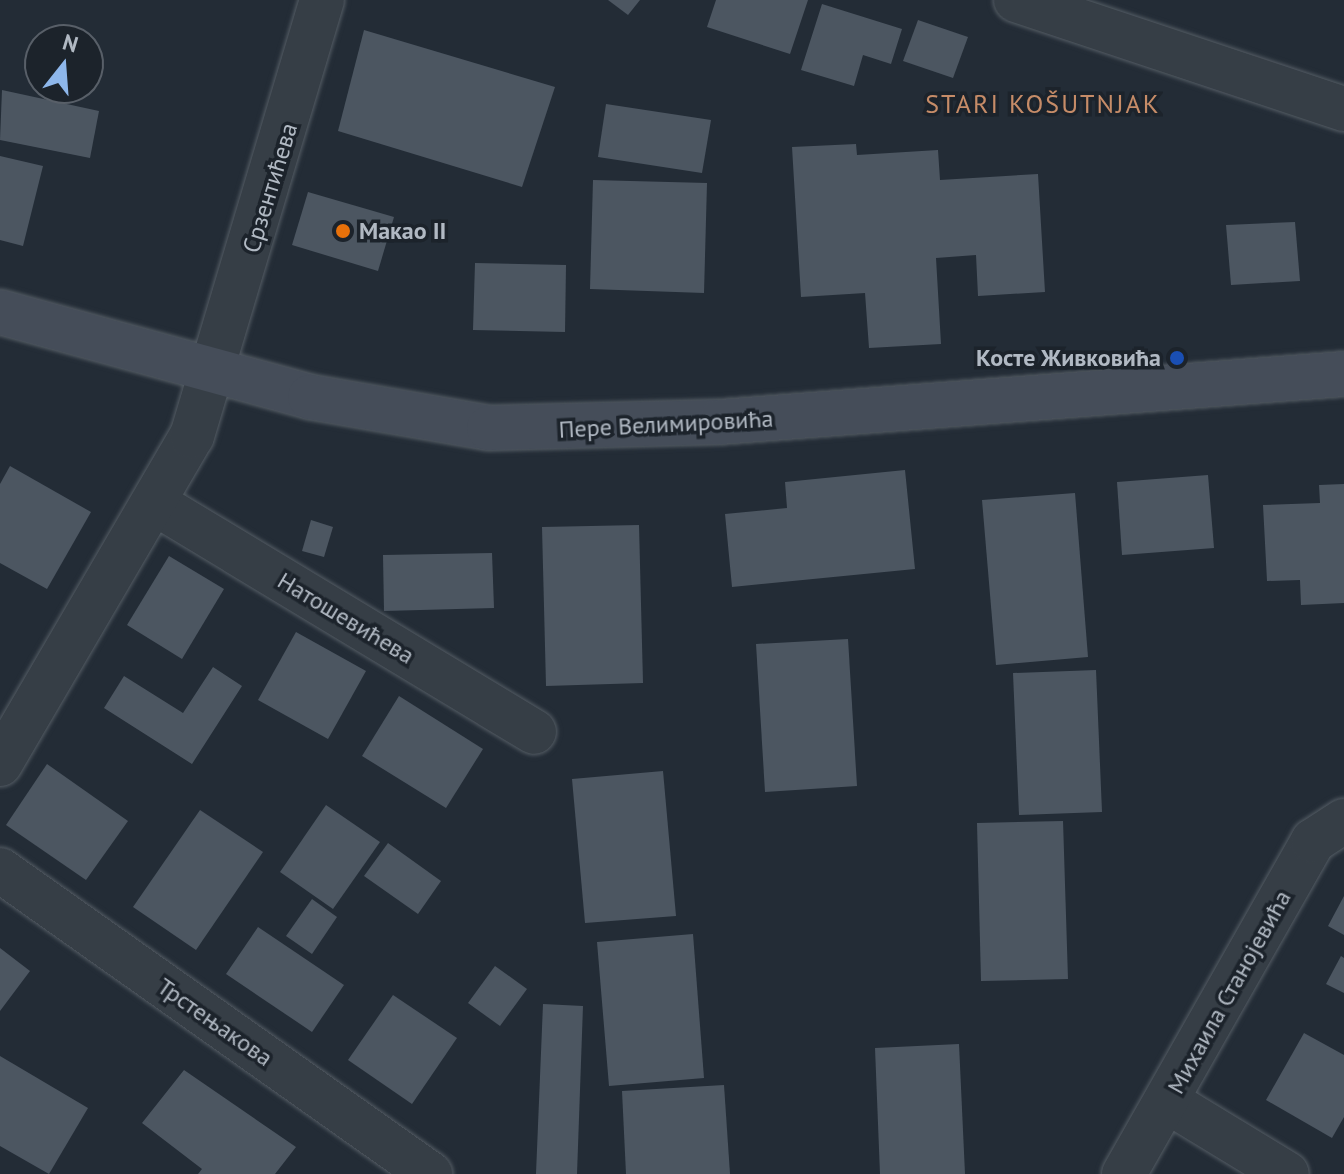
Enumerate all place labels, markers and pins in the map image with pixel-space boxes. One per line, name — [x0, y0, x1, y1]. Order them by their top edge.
place label: Макао II — [359, 217, 446, 245]
marker: Макао II — [334, 222, 352, 240]
place label: Косте Живковића — [976, 344, 1161, 372]
marker: Косте Живковића — [1168, 349, 1186, 367]

